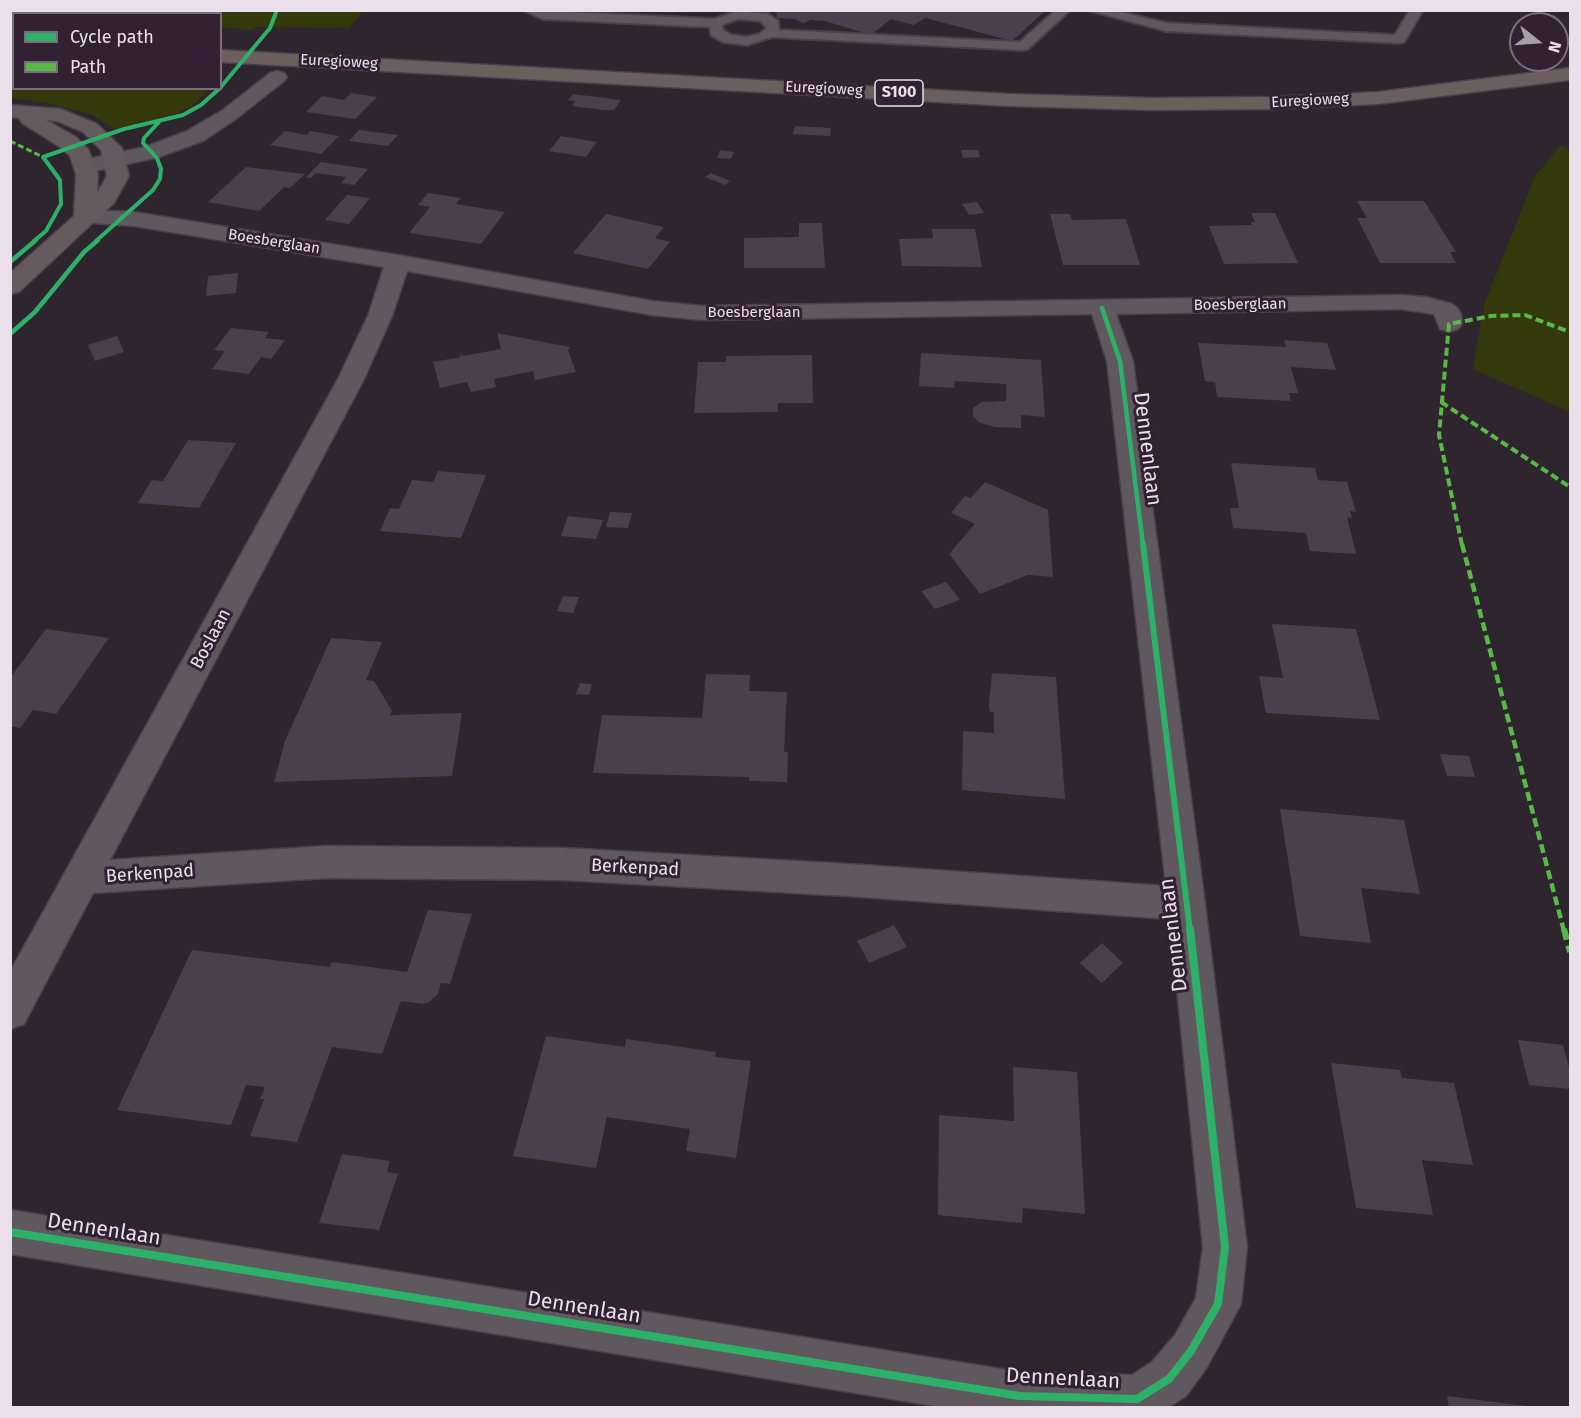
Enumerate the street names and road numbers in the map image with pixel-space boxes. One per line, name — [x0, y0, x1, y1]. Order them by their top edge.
street label: Euregioweg — [300, 51, 378, 73]
street label: Euregioweg — [785, 78, 863, 100]
road number: S100 — [875, 80, 923, 106]
street label: Euregioweg — [1271, 90, 1349, 112]
street label: Boesberglaan — [227, 226, 321, 258]
street label: Boesberglaan — [1193, 295, 1287, 315]
street label: Boesberglaan — [708, 304, 800, 322]
street label: Dennenlaan — [1128, 391, 1166, 507]
street label: Boslaan — [186, 605, 236, 673]
street label: Berkenpad — [590, 855, 680, 881]
street label: Berkenpad — [105, 860, 195, 888]
street label: Dennenlaan — [1155, 877, 1193, 993]
street label: Dennenlaan — [46, 1209, 162, 1251]
street label: Dennenlaan — [526, 1287, 642, 1329]
street label: Dennenlaan — [1005, 1363, 1121, 1395]

